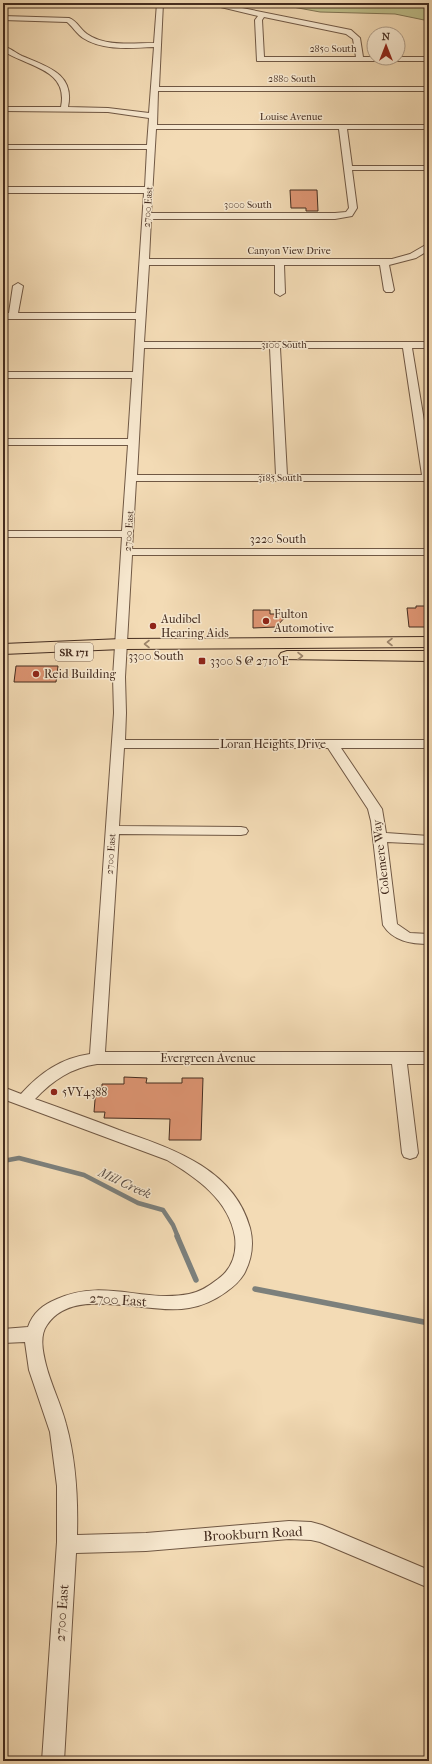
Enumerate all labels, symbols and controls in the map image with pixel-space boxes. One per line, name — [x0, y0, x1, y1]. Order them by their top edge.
north arrow — [366, 26, 406, 66]
text: N — [382, 30, 391, 43]
street label: 2850 South — [309, 43, 357, 55]
street label: 2880 South — [268, 73, 316, 85]
street label: Louise Avenue — [260, 111, 322, 123]
street label: 2700 East — [141, 186, 155, 228]
street label: 3000 South — [224, 199, 272, 211]
street label: Canyon View Drive — [247, 245, 331, 257]
street label: 3100 South — [261, 339, 307, 351]
street label: 3185 South — [258, 472, 302, 484]
street label: 2700 East — [122, 510, 136, 552]
street label: 3220 South — [250, 532, 306, 546]
place label: Fulton Automotive — [273, 607, 334, 635]
place label: Audibel Hearing Aids — [160, 612, 229, 640]
marker: Fulton Automotive — [261, 616, 271, 626]
marker: Audibel Hearing Aids — [148, 621, 158, 631]
one-way arrow — [387, 638, 393, 646]
one-way arrow — [144, 640, 150, 648]
road number: SR 171 — [55, 643, 93, 661]
street label: 3300 South — [128, 649, 184, 663]
one-way arrow — [297, 652, 303, 660]
place label: 3300 S @ 2710 E — [210, 654, 289, 668]
marker: 3300 S @ 2710 E — [197, 656, 207, 666]
place label: Reid Building — [44, 667, 116, 681]
marker: Reid Building — [31, 669, 41, 679]
street label: Loran Heights Drive — [220, 737, 326, 751]
street label: Colemere Way — [369, 818, 393, 895]
street label: 2700 East — [104, 833, 118, 875]
street label: Evergreen Avenue — [160, 1051, 256, 1065]
place label: 5VY4388 — [62, 1085, 107, 1099]
marker: 5VY4388 — [49, 1087, 59, 1097]
water label: Mill Creek — [95, 1164, 154, 1202]
street label: 2700 East — [89, 1290, 147, 1310]
street label: Brookburn Road — [203, 1523, 304, 1545]
street label: 2700 East — [52, 1584, 72, 1642]

